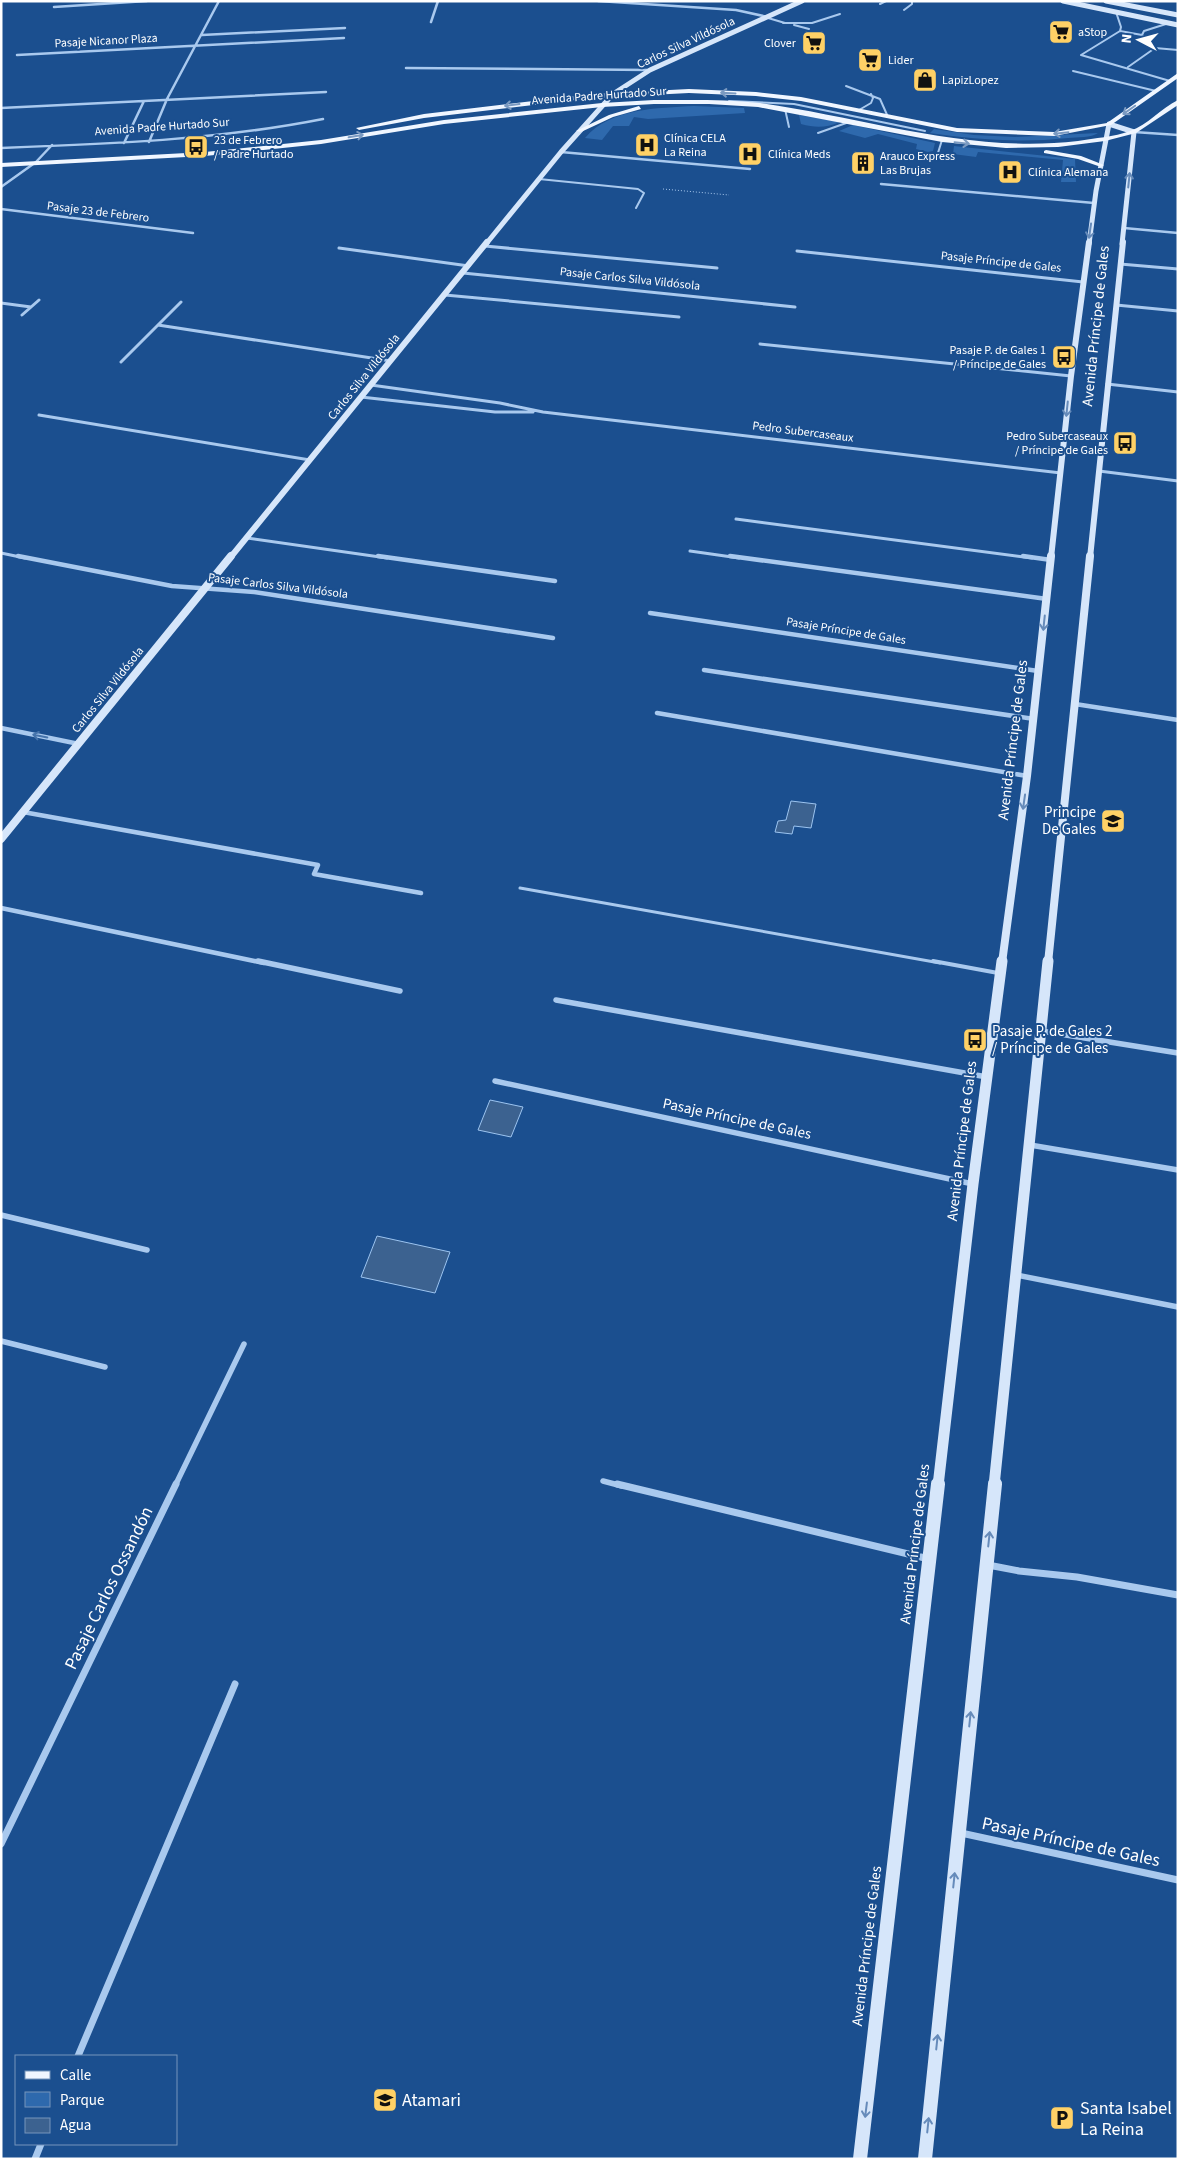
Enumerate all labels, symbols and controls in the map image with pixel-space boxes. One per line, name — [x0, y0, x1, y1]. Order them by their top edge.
street label: Carlos Silva Vildósola — [634, 13, 738, 73]
north arrow — [1114, 15, 1164, 65]
supermarket icon: aStop — [1048, 19, 1074, 45]
place label: aStop — [1078, 24, 1108, 41]
street label: Pasaje Nicanor Plaza — [54, 30, 158, 52]
supermarket icon: Clover — [801, 30, 827, 56]
text: N — [1117, 33, 1137, 44]
place label: Clover — [764, 35, 797, 52]
supermarket icon: Lider — [857, 47, 883, 73]
place label: Lider — [888, 52, 914, 69]
shop icon: LapizLopez — [912, 67, 938, 93]
place label: LapizLopez — [942, 72, 999, 89]
street label: Avenida Padre Hurtado Sur — [531, 83, 668, 109]
one-way arrow — [720, 88, 736, 97]
one-way arrow — [504, 100, 520, 110]
one-way arrow — [1122, 105, 1136, 115]
street label: Avenida Padre Hurtado Sur — [94, 114, 231, 140]
one-way arrow — [1054, 128, 1070, 138]
place label: Clínica CELA La Reina — [664, 130, 726, 161]
one-way arrow — [348, 131, 364, 141]
place label: 23 de Febrero / Padre Hurtado — [214, 132, 294, 163]
hospital icon: Clínica CELA La Reina — [634, 132, 660, 158]
bus stop icon: 23 de Febrero / Padre Hurtado — [183, 134, 209, 160]
one-way arrow — [954, 138, 970, 147]
hospital icon: Clínica Meds — [737, 141, 763, 167]
place label: Clínica Meds — [768, 146, 831, 163]
place label: Arauco Express Las Brujas — [880, 148, 955, 179]
building icon: Arauco Express Las Brujas — [850, 150, 876, 176]
hospital icon: Clínica Alemana — [997, 159, 1023, 185]
place label: Clínica Alemana — [1028, 164, 1108, 181]
one-way arrow — [1124, 172, 1134, 188]
street label: Pasaje 23 de Febrero — [46, 197, 150, 227]
one-way arrow — [1085, 222, 1095, 238]
street label: Avenida Príncipe de Gales — [1077, 245, 1115, 407]
street label: Pasaje Príncipe de Gales — [940, 247, 1062, 277]
street label: Pasaje Carlos Silva Vildósola — [559, 263, 701, 295]
street label: Carlos Silva Vildósola — [324, 330, 404, 424]
place label: Pasaje P. de Gales 1 / Príncipe de Gales — [950, 342, 1046, 373]
bus stop icon: Pasaje P. de Gales 1 / Príncipe de Gales — [1051, 344, 1077, 370]
one-way arrow — [1062, 401, 1072, 417]
street label: Pedro Subercaseaux — [751, 417, 855, 447]
place label: Pedro Subercaseaux / Príncipe de Gales — [1006, 428, 1109, 459]
bus stop icon: Pedro Subercaseaux / Príncipe de Gales — [1112, 430, 1138, 456]
street label: Pasaje Carlos Silva Vildósola — [207, 569, 349, 603]
street label: Pasaje Príncipe de Gales — [785, 613, 907, 649]
one-way arrow — [1039, 615, 1049, 631]
street label: Carlos Silva Vildósola — [68, 643, 148, 737]
street label: Avenida Príncipe de Gales — [993, 659, 1033, 821]
one-way arrow — [32, 731, 48, 740]
one-way arrow — [1019, 793, 1029, 809]
place label: Principe De Gales — [1042, 802, 1096, 840]
school or university icon: Principe De Gales — [1100, 808, 1126, 834]
place label: Pasaje P. de Gales 2 / Príncipe de Gales — [992, 1021, 1113, 1059]
bus stop icon: Pasaje P. de Gales 2 / Príncipe de Gales — [962, 1027, 988, 1053]
street label: Avenida Príncipe de Gales — [942, 1060, 982, 1222]
street label: Pasaje Príncipe de Gales — [661, 1093, 813, 1145]
street label: Avenida Príncipe de Gales — [895, 1463, 935, 1625]
street label: Pasaje Carlos Ossandón — [59, 1502, 159, 1674]
one-way arrow — [984, 1532, 993, 1548]
one-way arrow — [965, 1711, 975, 1727]
street label: Pasaje Príncipe de Gales — [980, 1811, 1162, 1873]
street label: Avenida Príncipe de Gales — [847, 1865, 887, 2027]
one-way arrow — [949, 1873, 959, 1889]
one-way arrow — [932, 2034, 942, 2050]
legend — [15, 2055, 178, 2145]
text: Calle — [60, 2065, 91, 2086]
school or university icon: Atamari — [372, 2087, 398, 2113]
place label: Atamari — [402, 2088, 461, 2113]
text: Parque — [60, 2090, 104, 2111]
place label: Santa Isabel La Reina — [1080, 2096, 1172, 2142]
one-way arrow — [861, 2101, 871, 2117]
parking icon: Santa Isabel La Reina — [1049, 2105, 1075, 2131]
text: Agua — [60, 2115, 91, 2136]
one-way arrow — [923, 2117, 933, 2133]

